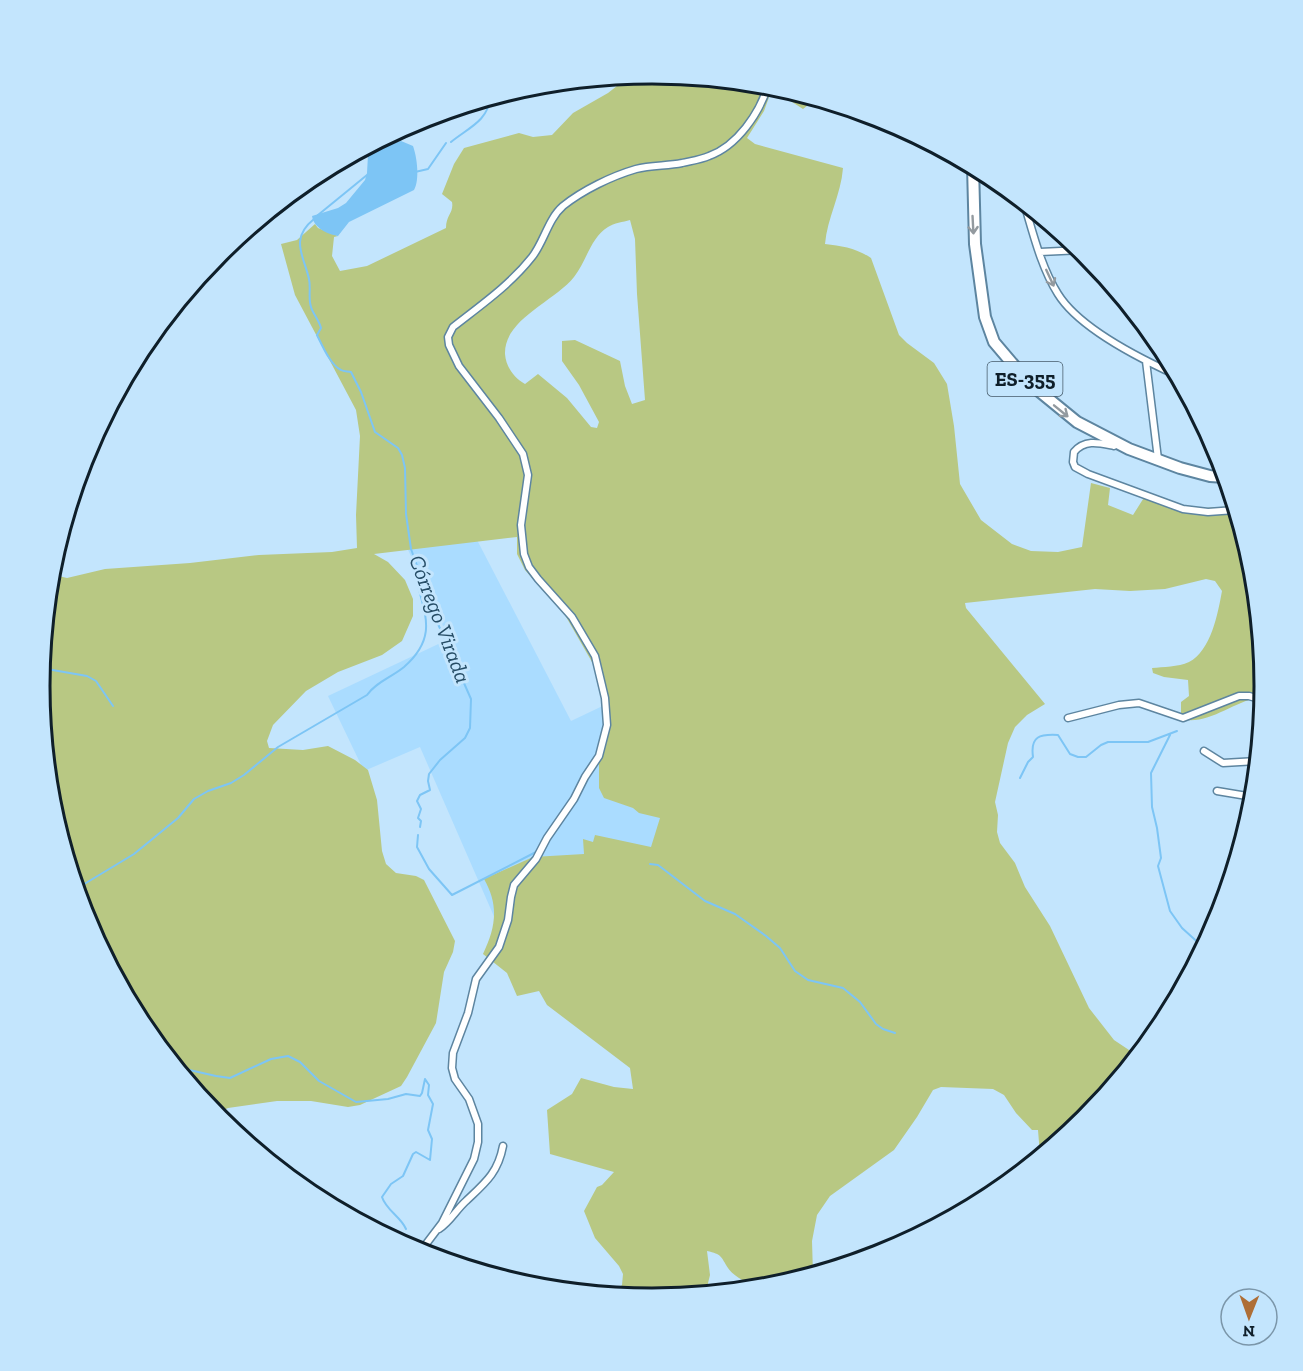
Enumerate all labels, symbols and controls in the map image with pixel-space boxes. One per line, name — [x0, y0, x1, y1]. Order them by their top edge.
one-way arrow — [968, 214, 979, 234]
one-way arrow — [1045, 268, 1057, 286]
road number: ES-355 — [988, 362, 1062, 396]
one-way arrow — [1053, 404, 1069, 417]
water label: Córrego Virada — [403, 551, 477, 687]
north arrow — [1219, 1287, 1279, 1347]
text: N — [1242, 1322, 1255, 1341]

